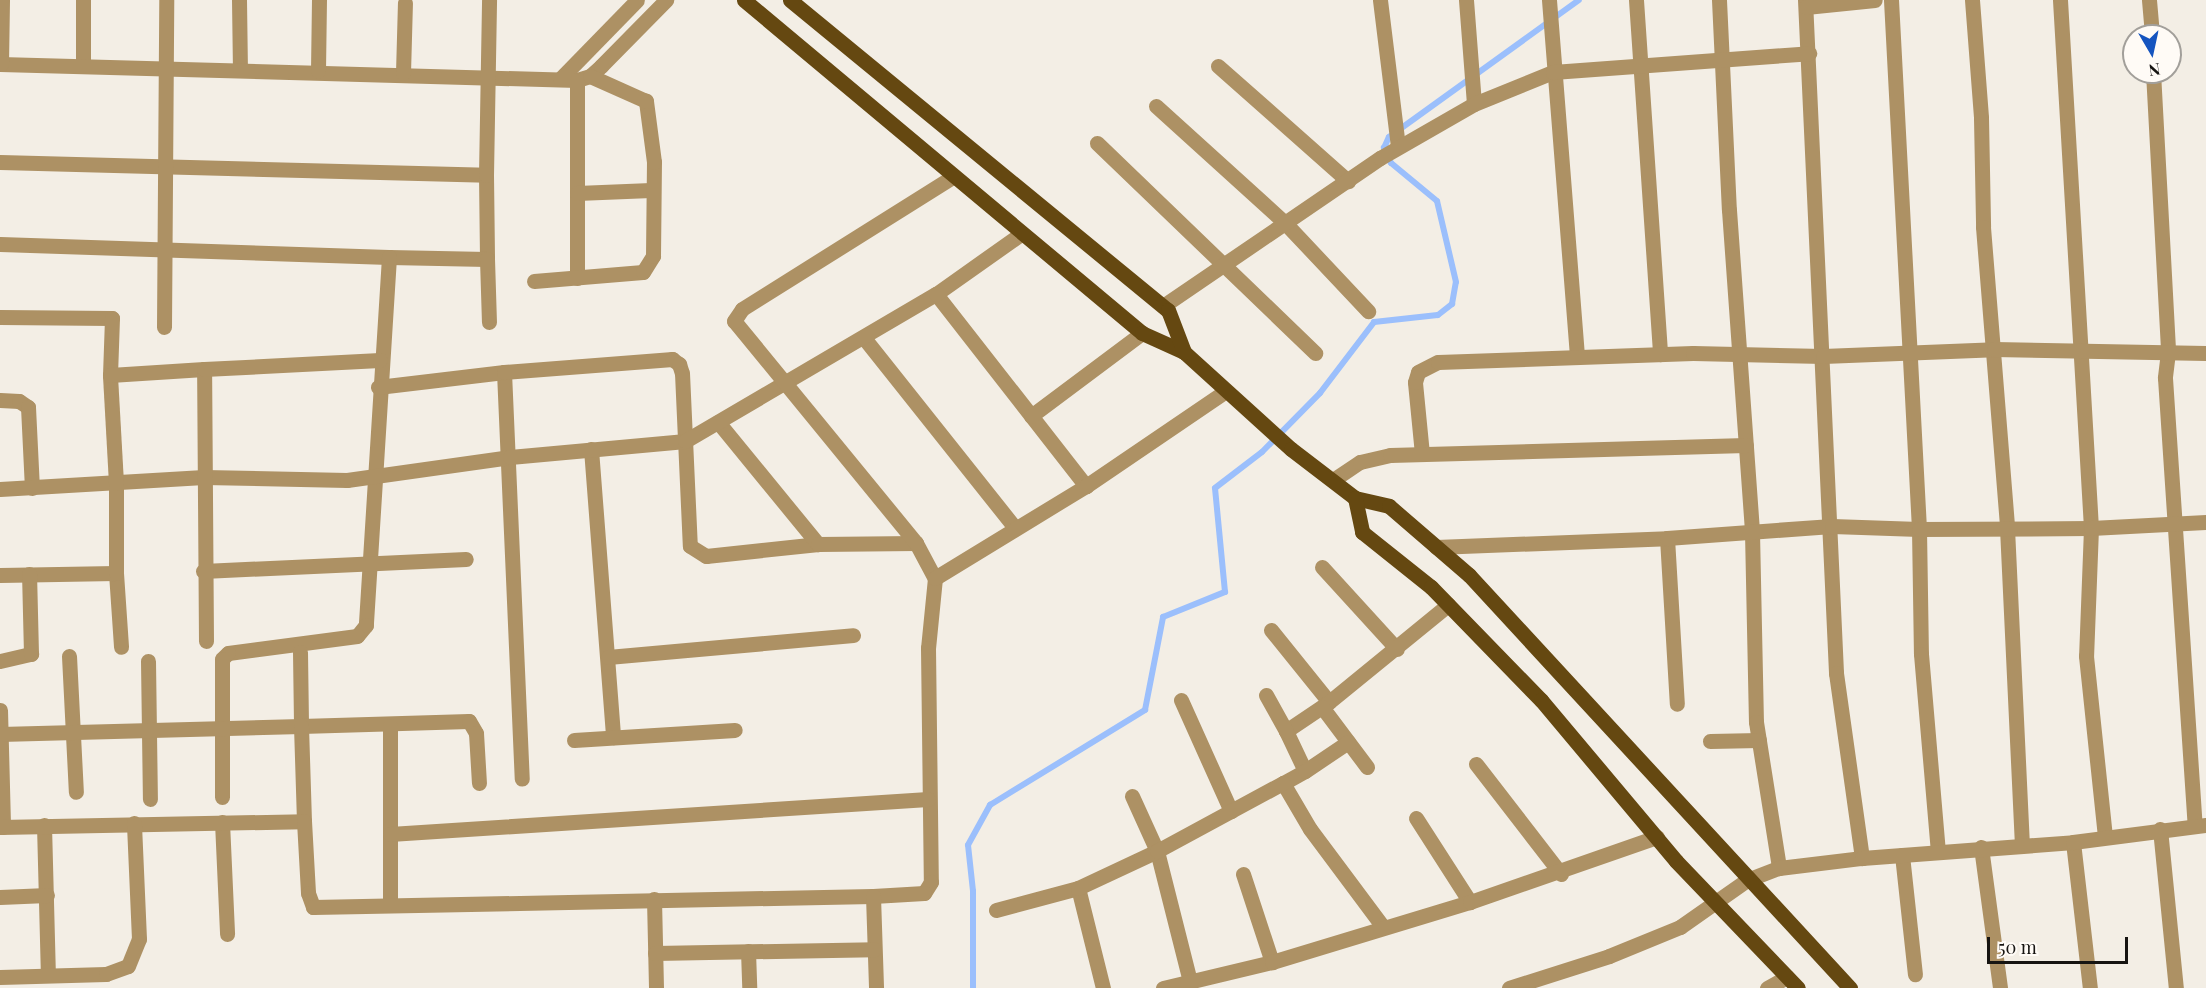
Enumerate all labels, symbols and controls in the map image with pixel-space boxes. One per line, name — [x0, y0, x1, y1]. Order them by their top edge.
north arrow — [2122, 24, 2182, 84]
text: N — [2147, 59, 2162, 82]
scale bar — [1990, 925, 2131, 963]
text: 50 m — [1998, 935, 2037, 959]

